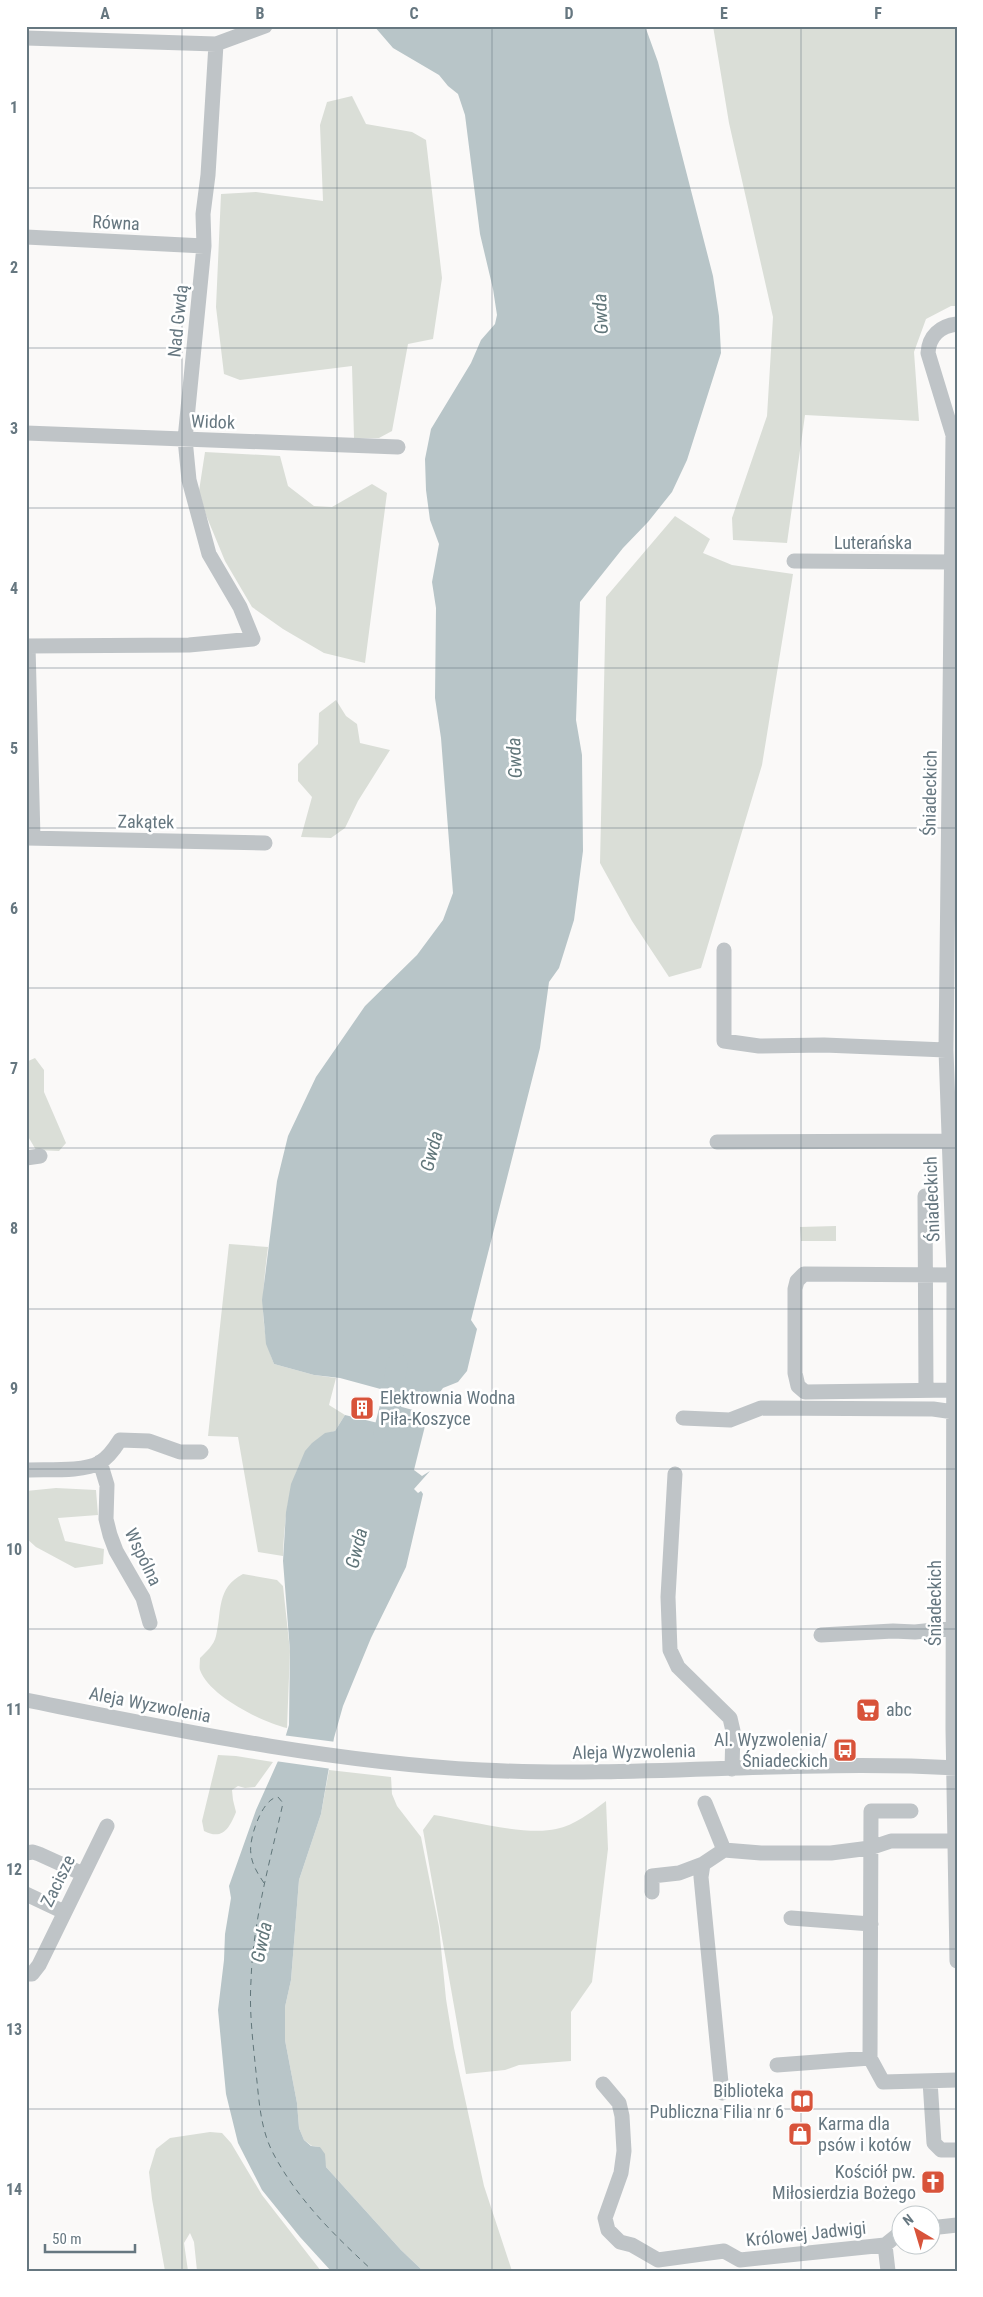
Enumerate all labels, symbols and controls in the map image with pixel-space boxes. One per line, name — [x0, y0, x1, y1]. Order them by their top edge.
text: A — [100, 4, 110, 23]
text: B — [256, 4, 265, 23]
text: C — [409, 4, 419, 23]
text: D — [564, 4, 574, 23]
text: E — [720, 4, 728, 23]
text: F — [874, 4, 882, 23]
text: 1 — [10, 98, 18, 117]
street label: Równa — [92, 211, 140, 234]
text: 2 — [10, 258, 18, 277]
street label: Nad Gwdą — [163, 284, 192, 358]
water label: Gwda — [588, 293, 613, 335]
street label: Widok — [191, 410, 235, 433]
text: 3 — [10, 419, 18, 438]
street label: Luterańska — [834, 532, 912, 553]
text: 4 — [10, 579, 18, 598]
water label: Gwda — [502, 737, 527, 779]
text: 5 — [10, 739, 18, 758]
street label: Śniadeckich — [918, 750, 941, 836]
street label: Zakątek — [118, 811, 175, 832]
text: 6 — [10, 899, 18, 918]
text: 7 — [10, 1059, 18, 1078]
water label: Gwda — [415, 1128, 448, 1174]
street label: Śniadeckich — [920, 1156, 943, 1242]
text: 8 — [10, 1219, 18, 1238]
text: 9 — [10, 1379, 18, 1398]
place label: Elektrownia Wodna Piła-Koszyce — [380, 1387, 515, 1429]
building icon: Elektrownia Wodna Piła-Koszyce — [349, 1395, 375, 1421]
street label: Wspólna — [121, 1525, 166, 1589]
water label: Gwda — [340, 1526, 373, 1571]
text: 10 — [6, 1540, 22, 1559]
street label: Śniadeckich — [924, 1560, 945, 1646]
street label: Aleja Wyzwolenia — [87, 1682, 213, 1727]
supermarket icon: abc — [855, 1697, 881, 1723]
place label: abc — [886, 1699, 912, 1720]
text: 11 — [6, 1700, 22, 1719]
place label: Al. Wyzwolenia/ Śniadeckich — [714, 1729, 828, 1771]
bus stop icon: Al. Wyzwolenia/ Śniadeckich — [832, 1737, 858, 1763]
street label: Aleja Wyzwolenia — [572, 1740, 696, 1763]
street label: Zacisze — [36, 1852, 79, 1910]
text: 12 — [6, 1860, 22, 1879]
water label: Gwda — [246, 1920, 277, 1964]
text: 13 — [6, 2020, 22, 2039]
place label: Biblioteka Publiczna Filia nr 6 — [649, 2080, 784, 2122]
library icon: Biblioteka Publiczna Filia nr 6 — [789, 2088, 815, 2114]
place label: Karma dla psów i kotów — [818, 2113, 912, 2155]
shop icon: Karma dla psów i kotów — [787, 2121, 813, 2147]
place label: Kościół pw. Miłosierdzia Bożego — [772, 2161, 916, 2203]
church icon: Kościół pw. Miłosierdzia Bożego — [920, 2169, 946, 2195]
text: 14 — [6, 2180, 22, 2199]
north arrow — [890, 2204, 940, 2254]
text: N — [900, 2211, 916, 2229]
street label: Królowej Jadwigi — [745, 2217, 867, 2250]
scale bar — [45, 2222, 135, 2254]
text: 50 m — [52, 2230, 82, 2248]

